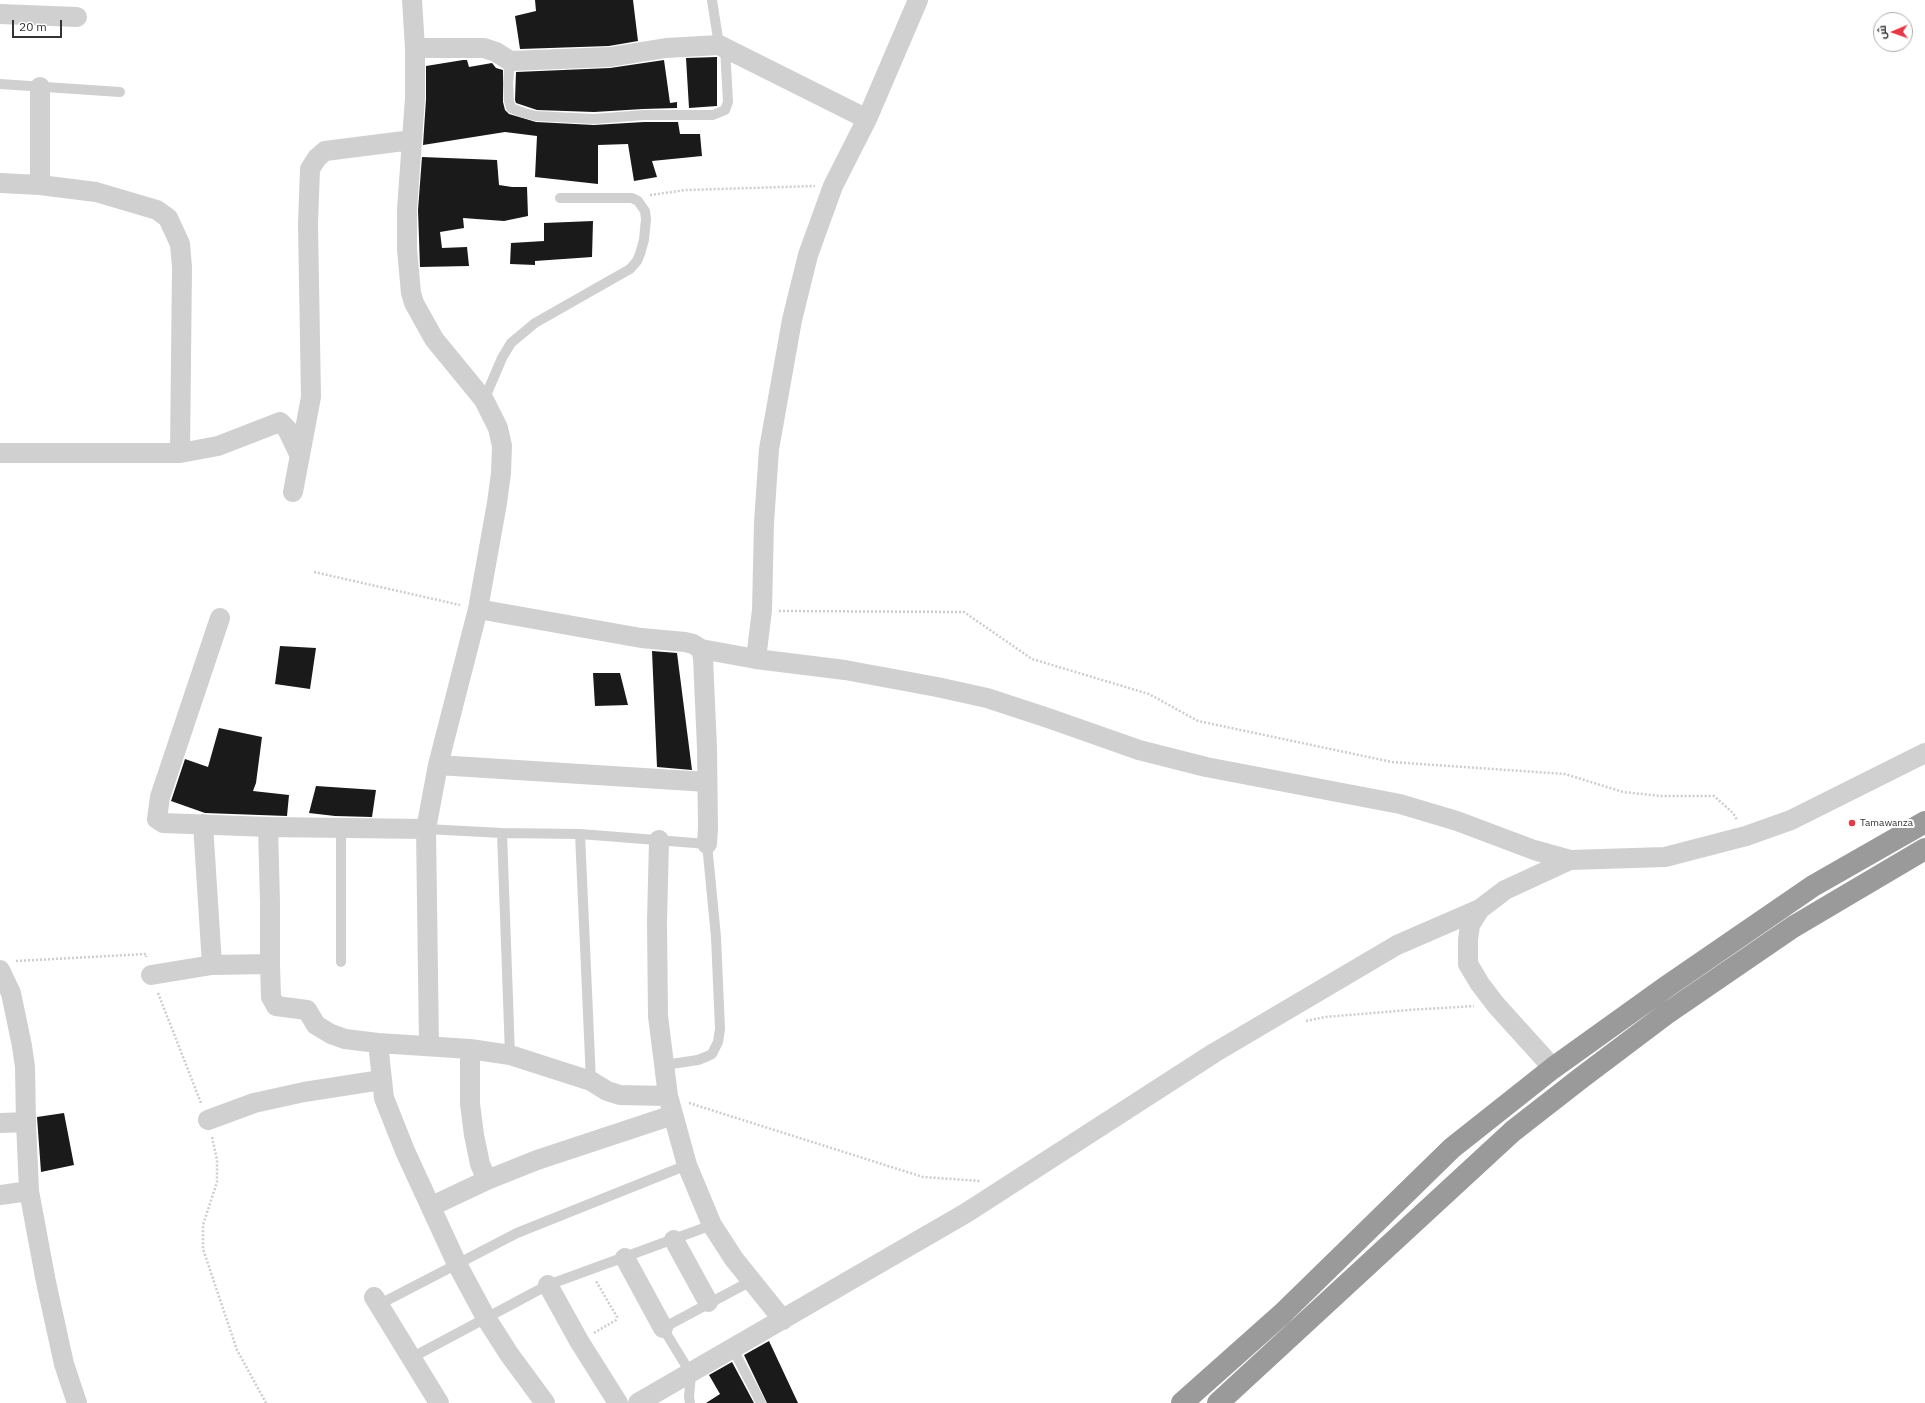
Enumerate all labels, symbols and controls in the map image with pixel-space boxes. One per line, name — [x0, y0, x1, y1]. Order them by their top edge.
scale bar — [14, 12, 64, 38]
north arrow — [1873, 12, 1913, 52]
text: 20 m — [19, 19, 47, 34]
text: ش — [1875, 25, 1889, 40]
place label: Tamawanza — [1860, 817, 1913, 829]
marker: Tamawanza — [1847, 818, 1857, 828]

